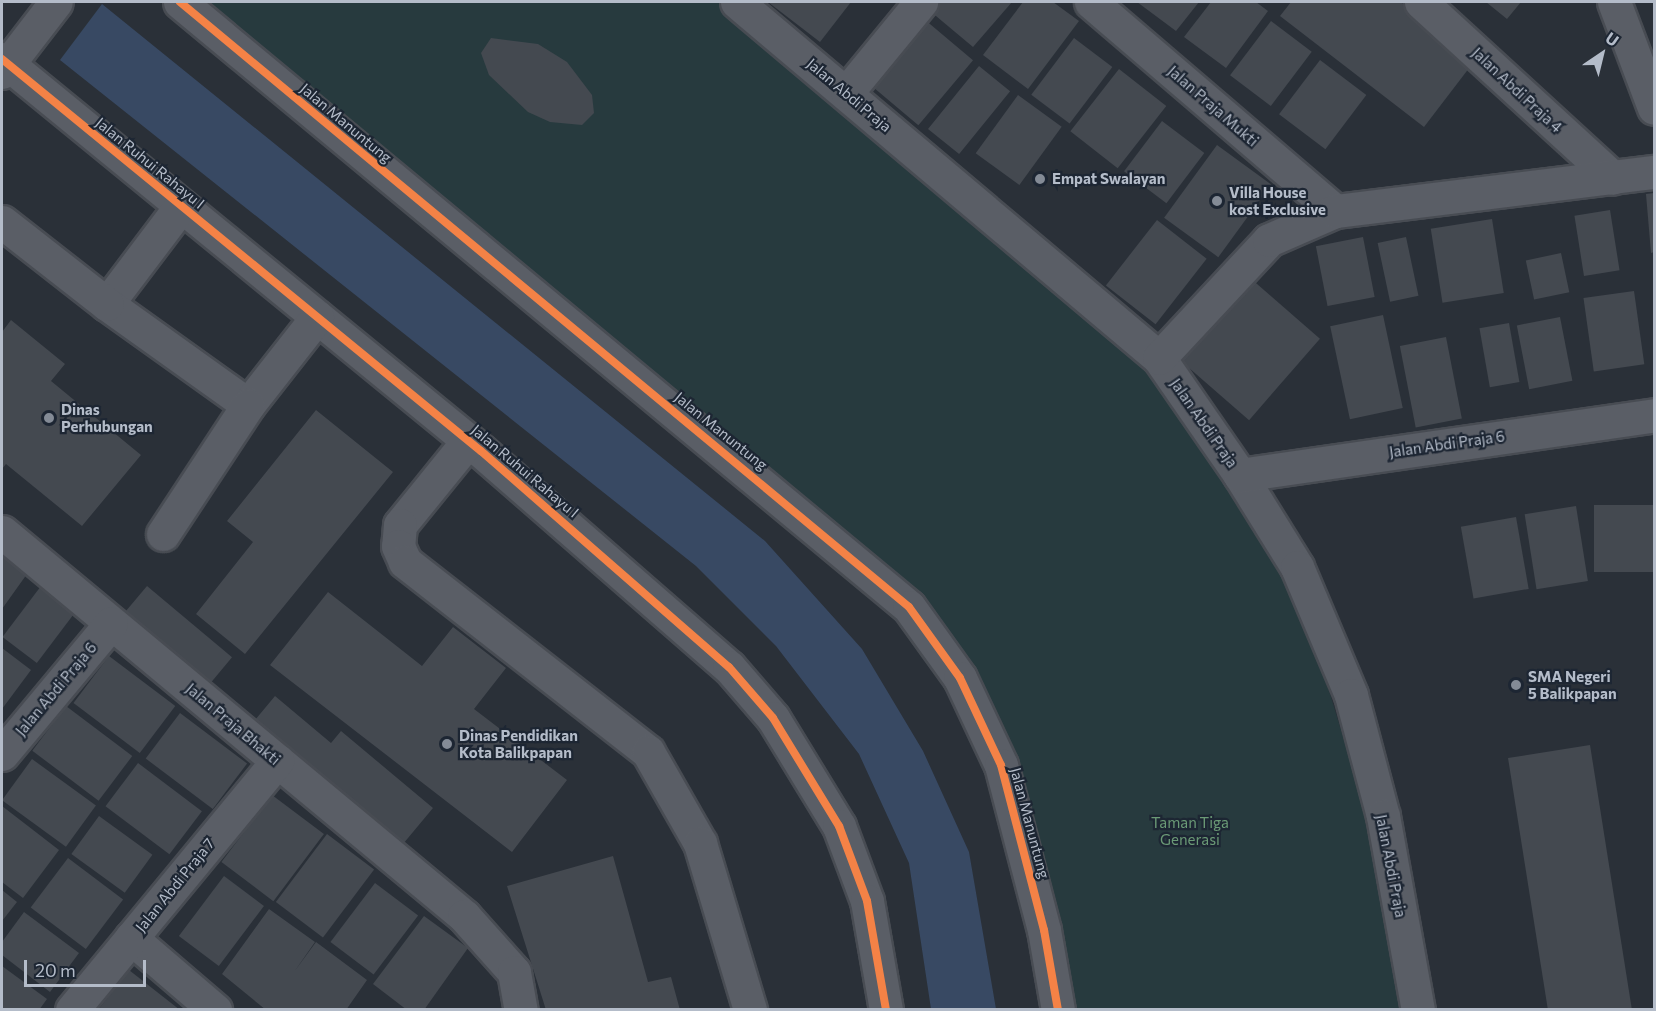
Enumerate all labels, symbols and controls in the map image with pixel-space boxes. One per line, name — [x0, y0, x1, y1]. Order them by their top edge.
north arrow — [1572, 24, 1632, 84]
text: U — [1602, 28, 1623, 50]
street label: Jalan Abdi Praja 4 — [1468, 44, 1566, 136]
street label: Jalan Abdi Praja — [803, 54, 895, 136]
street label: Jalan Praja Mukti — [1164, 62, 1262, 150]
street label: Jalan Manuntung — [296, 79, 396, 167]
street label: Jalan Ruhui Rahayu I — [92, 114, 208, 212]
place label: Empat Swalayan — [1052, 170, 1165, 188]
marker: Empat Swalayan — [1033, 172, 1047, 186]
place label: Villa House kost Exclusive — [1229, 183, 1326, 218]
marker: Villa House kost Exclusive — [1210, 194, 1224, 208]
street label: Jalan Abdi Praja — [1167, 375, 1241, 471]
street label: Jalan Manuntung — [671, 388, 771, 474]
place label: Dinas Perhubungan — [61, 400, 153, 435]
marker: Dinas Perhubungan — [42, 411, 56, 425]
street label: Jalan Ruhui Rahayu I — [468, 421, 582, 521]
street label: Jalan Abdi Praja 6 — [1388, 427, 1506, 461]
street label: Jalan Abdi Praja 6 — [12, 639, 100, 739]
place label: SMA Negeri 5 Balikpapan — [1528, 667, 1617, 702]
marker: SMA Negeri 5 Balikpapan — [1509, 678, 1523, 692]
street label: Jalan Praja Bhakti — [182, 679, 284, 769]
place label: Dinas Pendidikan Kota Balikpapan — [459, 726, 578, 761]
marker: Dinas Pendidikan Kota Balikpapan — [440, 737, 454, 751]
street label: Jalan Manuntung — [1007, 766, 1053, 880]
park label: Taman Tiga Generasi — [1151, 813, 1229, 848]
street label: Jalan Abdi Praja — [1372, 813, 1410, 919]
street label: Jalan Abdi Praja 7 — [132, 834, 218, 936]
scale bar — [27, 948, 148, 986]
text: 20 m — [35, 959, 76, 981]

